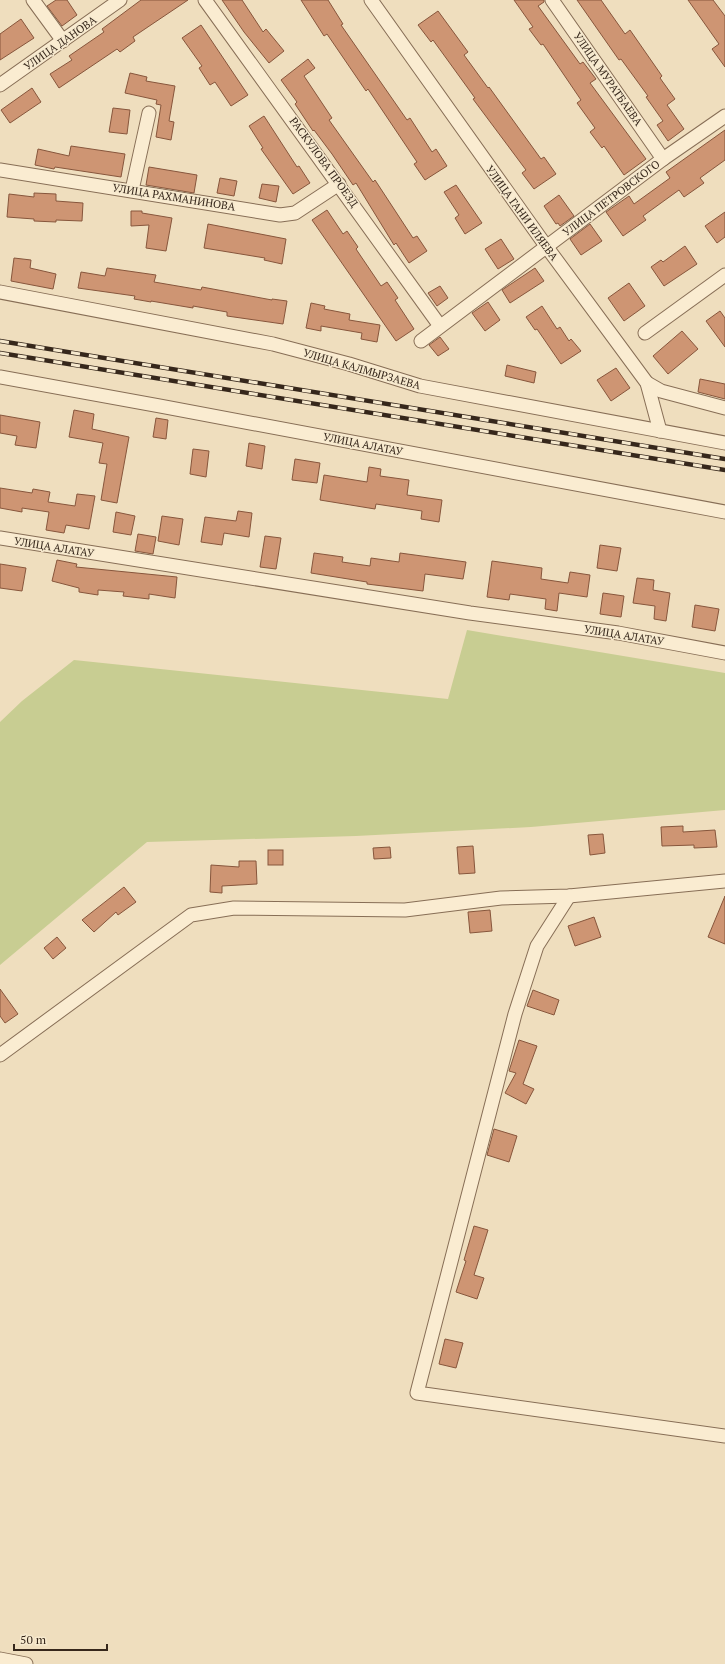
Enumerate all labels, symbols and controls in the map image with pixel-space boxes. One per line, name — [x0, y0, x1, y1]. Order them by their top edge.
street label: УЛИЦА ДАНОВА — [21, 12, 99, 73]
street label: УЛИЦА МУРАТБАЕВА — [570, 30, 646, 129]
street label: РАСКУЛОВА ПРОЕЗД — [287, 114, 362, 210]
street label: УЛИЦА ПЕТРОВСКОГО — [560, 157, 662, 239]
street label: УЛИЦА ГАНИ ИЛЯЕВА — [483, 163, 562, 264]
street label: УЛИЦА РАХМАНИНОВА — [112, 180, 237, 214]
street label: УЛИЦА КАЛМЫРЗАЕВА — [302, 346, 423, 393]
street label: УЛИЦА АЛАТАУ — [322, 429, 405, 459]
street label: УЛИЦА АЛАТАУ — [13, 534, 96, 560]
street label: УЛИЦА АЛАТАУ — [583, 622, 666, 648]
scale bar — [14, 1626, 107, 1652]
text: 50 m — [20, 1632, 47, 1647]

